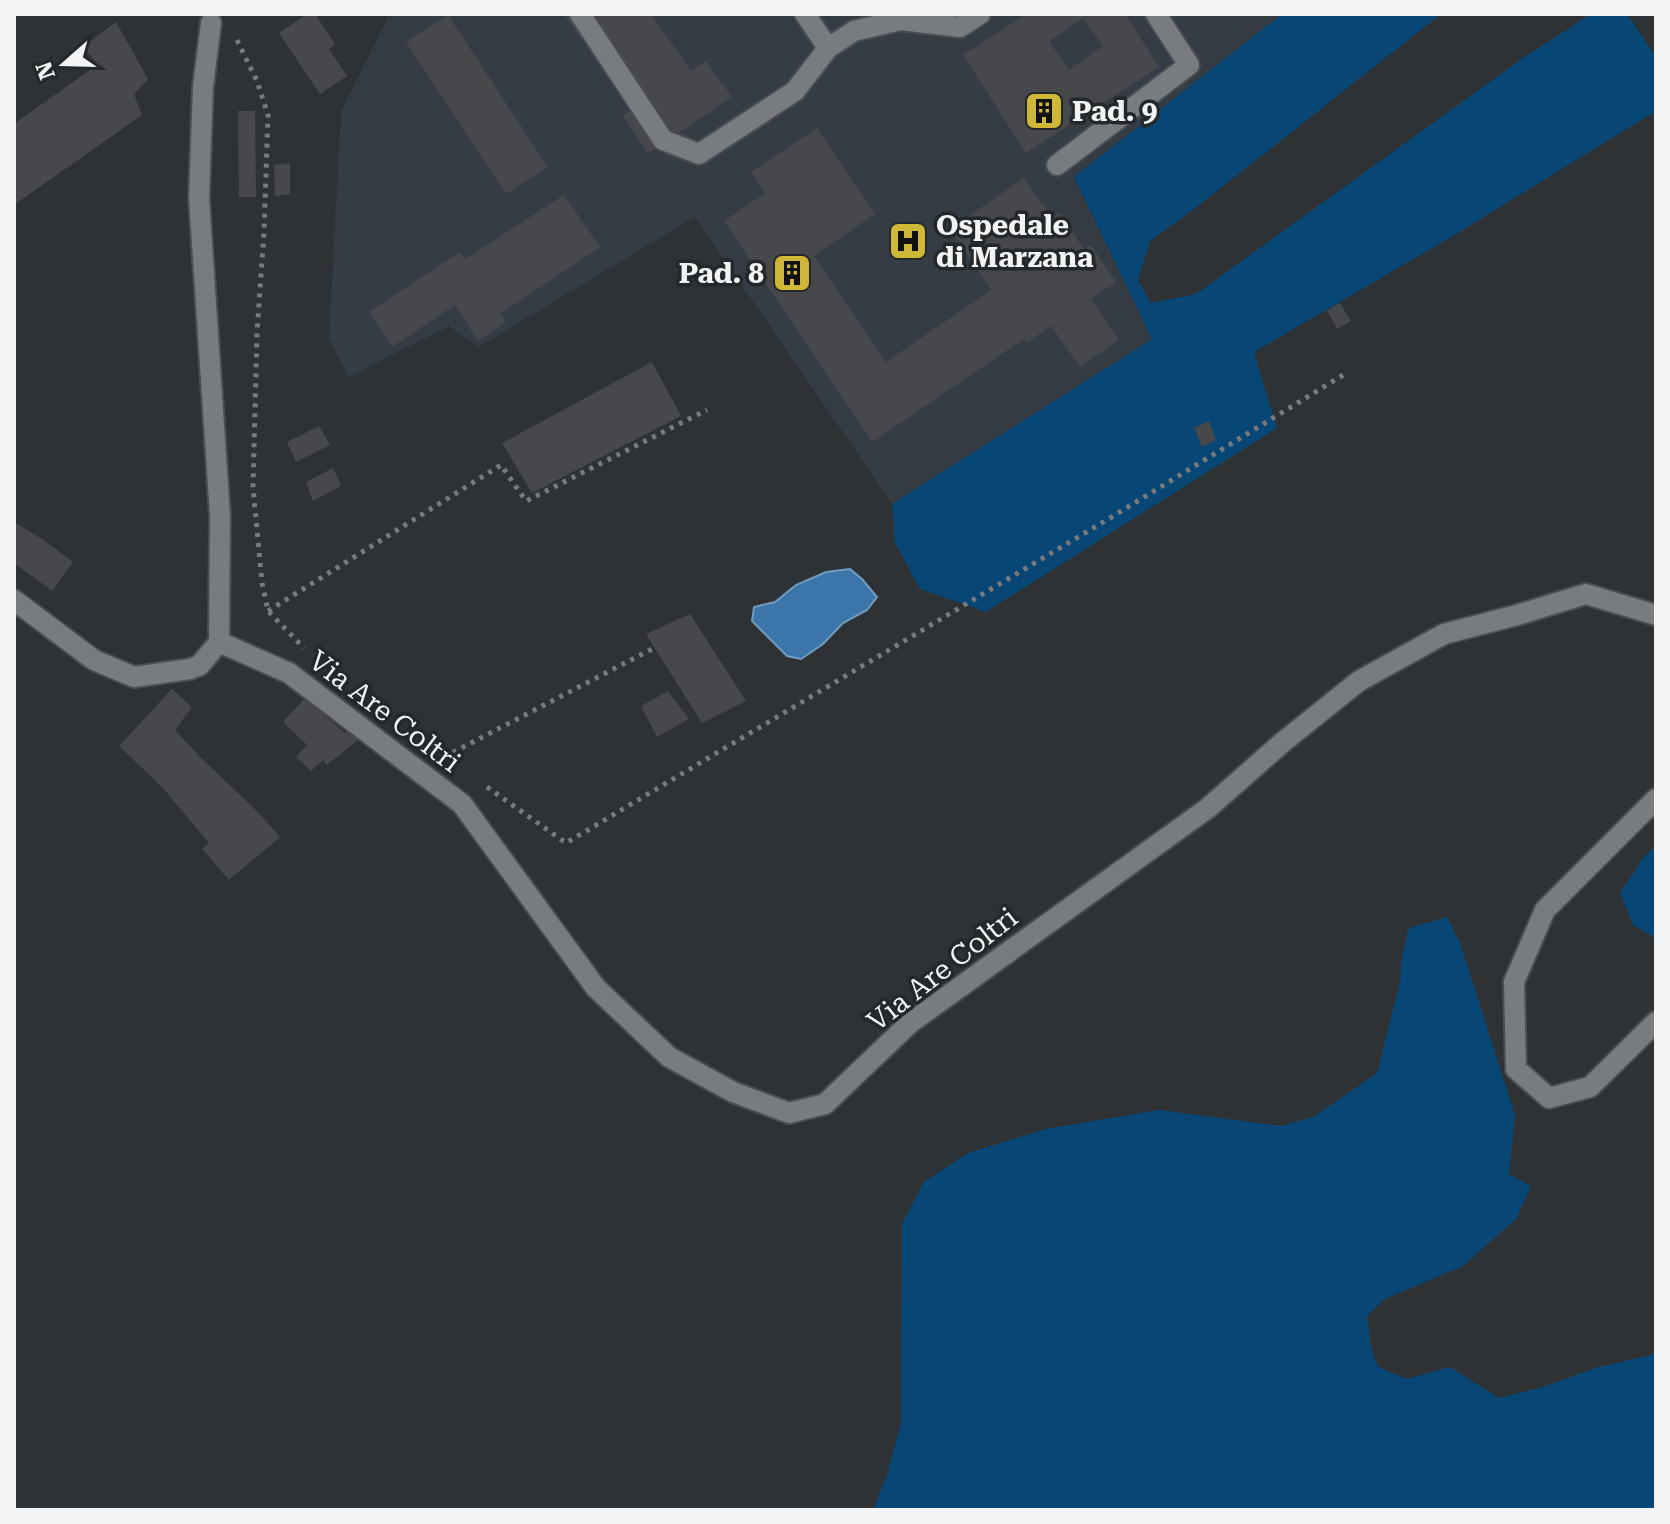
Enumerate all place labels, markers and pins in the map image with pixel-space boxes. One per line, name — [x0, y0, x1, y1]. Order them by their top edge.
building icon: Pad. 9 — [1023, 90, 1065, 132]
place label: Pad. 9 — [1072, 95, 1158, 128]
place label: Ospedale di Marzana — [936, 209, 1094, 274]
hospital icon: Ospedale di Marzana — [887, 220, 929, 262]
building icon: Pad. 8 — [771, 252, 813, 294]
place label: Pad. 8 — [679, 257, 764, 290]

